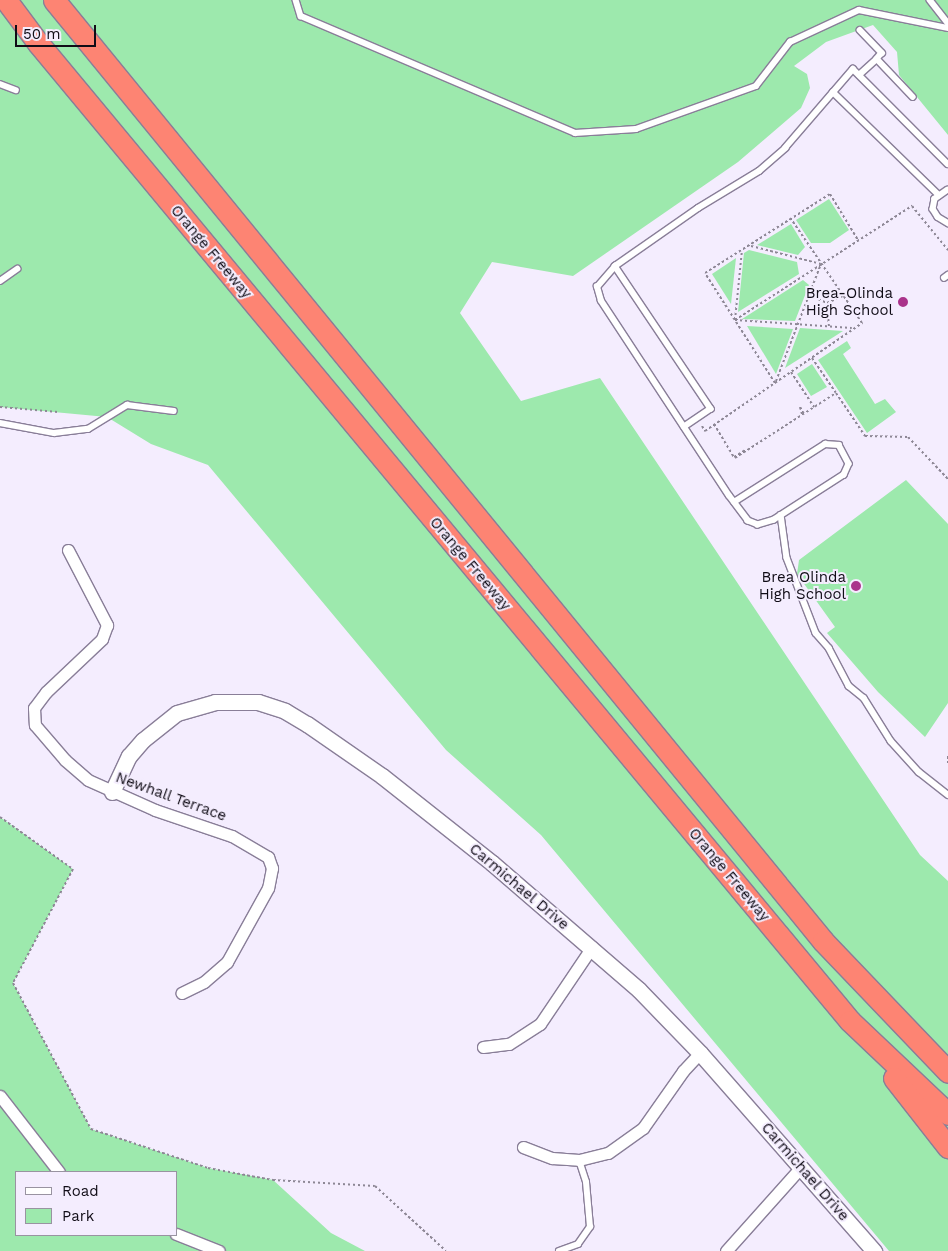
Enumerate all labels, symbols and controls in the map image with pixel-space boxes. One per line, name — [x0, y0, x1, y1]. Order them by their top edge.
scale bar — [18, 15, 99, 47]
text: 50 m — [23, 25, 60, 43]
street label: Orange Freeway — [167, 202, 255, 302]
place label: Brea-Olinda High School — [806, 284, 893, 319]
marker: Brea-Olinda High School — [897, 296, 909, 308]
street label: Orange Freeway — [426, 514, 514, 614]
place label: Brea Olinda High School — [759, 568, 846, 603]
marker: Brea Olinda High School — [850, 580, 862, 592]
street label: Newhall Terrace — [113, 768, 229, 826]
street label: Orange Freeway — [685, 825, 773, 925]
street label: Carmichael Drive — [465, 840, 573, 934]
street label: Carmichael Drive — [757, 1119, 853, 1225]
legend — [15, 1171, 178, 1236]
text: Road — [62, 1182, 99, 1200]
text: Park — [62, 1207, 94, 1225]

